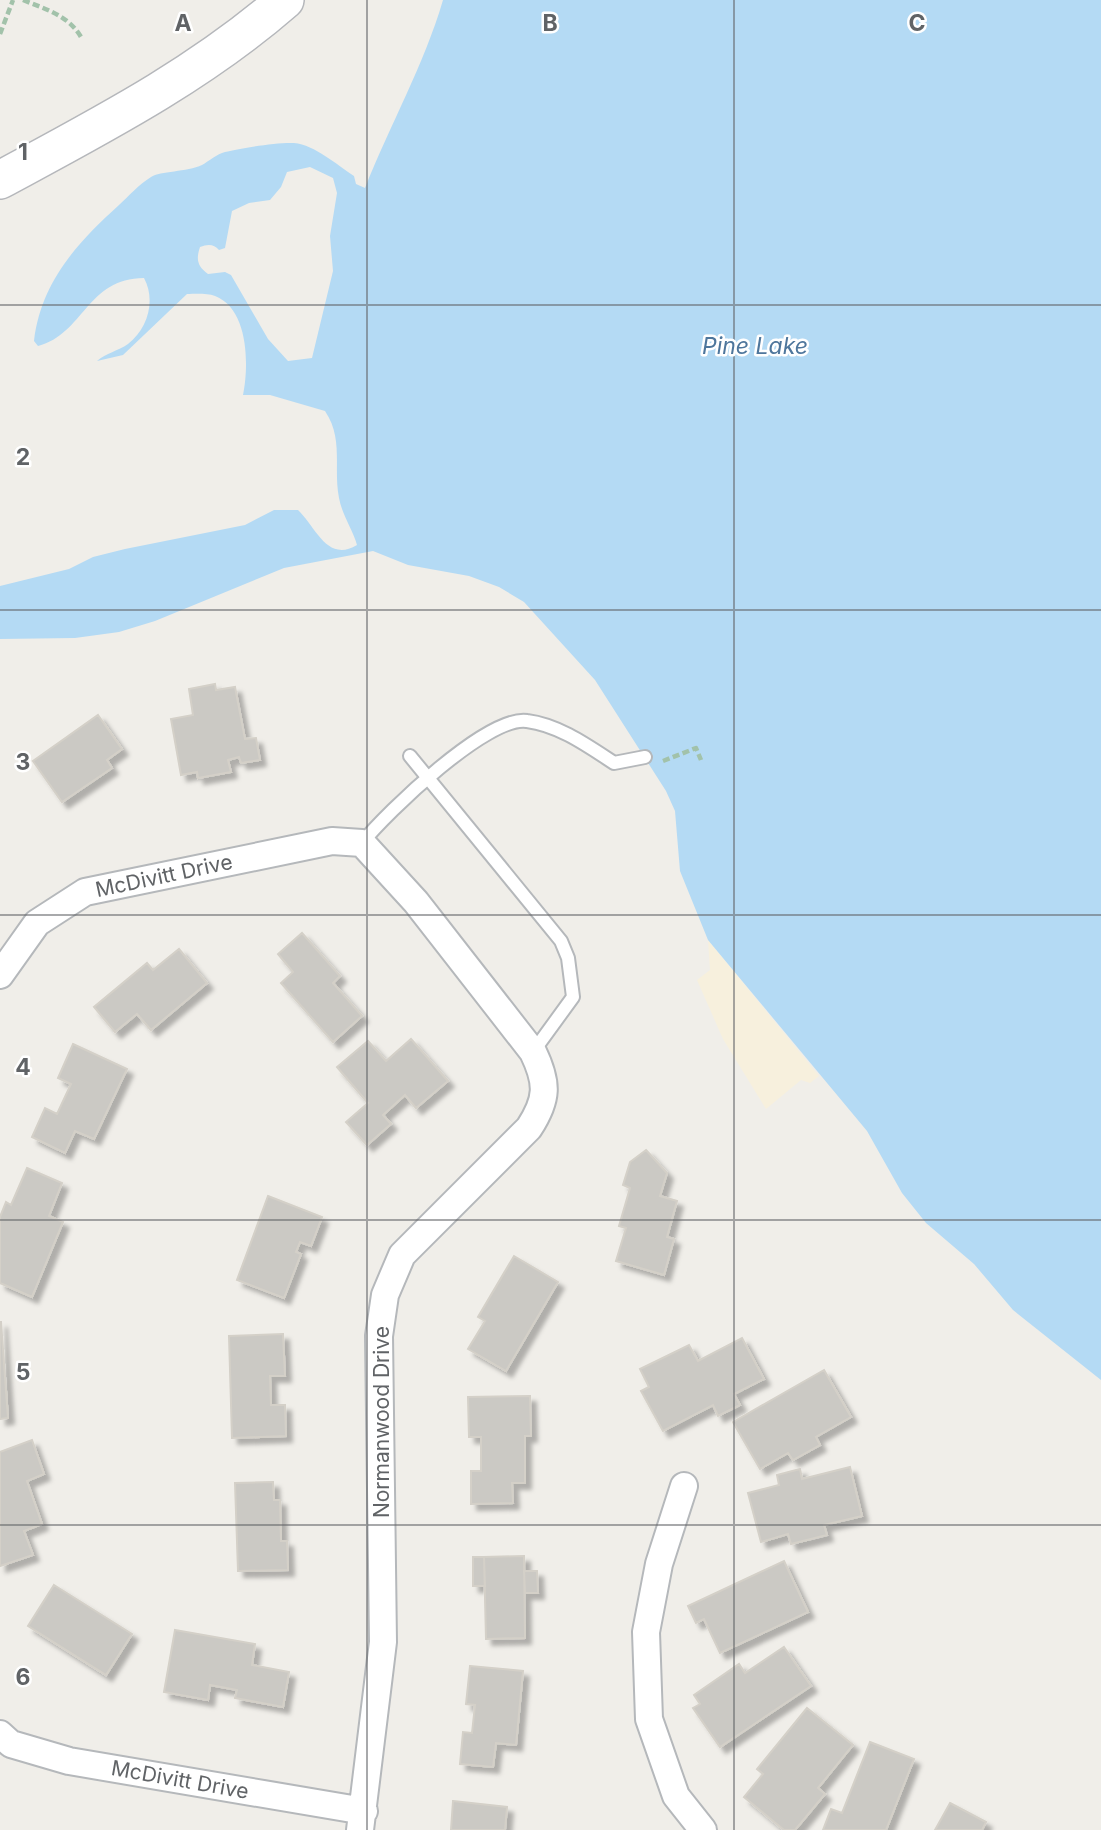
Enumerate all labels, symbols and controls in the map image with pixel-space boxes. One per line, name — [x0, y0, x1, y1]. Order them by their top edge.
text: A — [174, 9, 192, 37]
text: B — [542, 9, 558, 37]
text: C — [908, 9, 926, 37]
text: 1 — [18, 138, 28, 166]
water label: Pine Lake — [702, 332, 808, 360]
text: 2 — [16, 443, 30, 471]
text: 3 — [16, 748, 30, 776]
street label: McDivitt Drive — [93, 849, 235, 902]
text: 4 — [15, 1053, 31, 1081]
street label: Normanwood Drive — [369, 1326, 394, 1518]
text: 5 — [16, 1358, 30, 1386]
text: 6 — [16, 1663, 30, 1691]
street label: McDivitt Drive — [109, 1755, 251, 1804]

